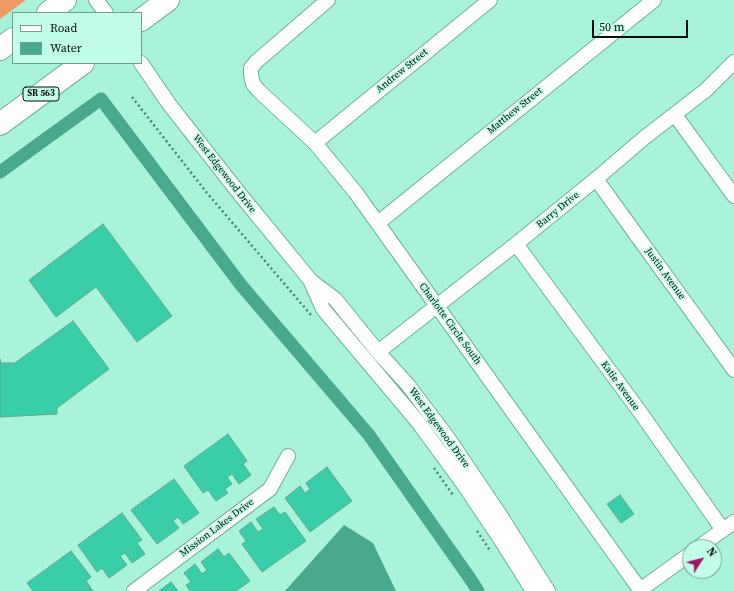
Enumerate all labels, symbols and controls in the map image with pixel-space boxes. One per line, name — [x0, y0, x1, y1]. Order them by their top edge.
legend — [12, 12, 142, 64]
scale bar — [594, 12, 690, 38]
text: 50 m — [599, 19, 625, 35]
text: Road — [50, 20, 77, 36]
text: Water — [50, 40, 82, 56]
street label: Andrew Street — [374, 46, 430, 96]
street label: Matthew Street — [485, 85, 545, 137]
road number: SR 563 — [23, 87, 59, 101]
street label: West Edgewood Drive — [190, 132, 258, 216]
street label: Barry Drive — [534, 189, 582, 231]
street label: Justin Avenue — [642, 246, 688, 302]
street label: Charlotte Circle South — [416, 281, 484, 367]
street label: Katie Avenue — [598, 359, 642, 413]
street label: West Edgewood Drive — [406, 386, 472, 470]
street label: Mission Lakes Drive — [178, 496, 256, 560]
north arrow — [682, 539, 722, 579]
text: N — [703, 545, 720, 560]

